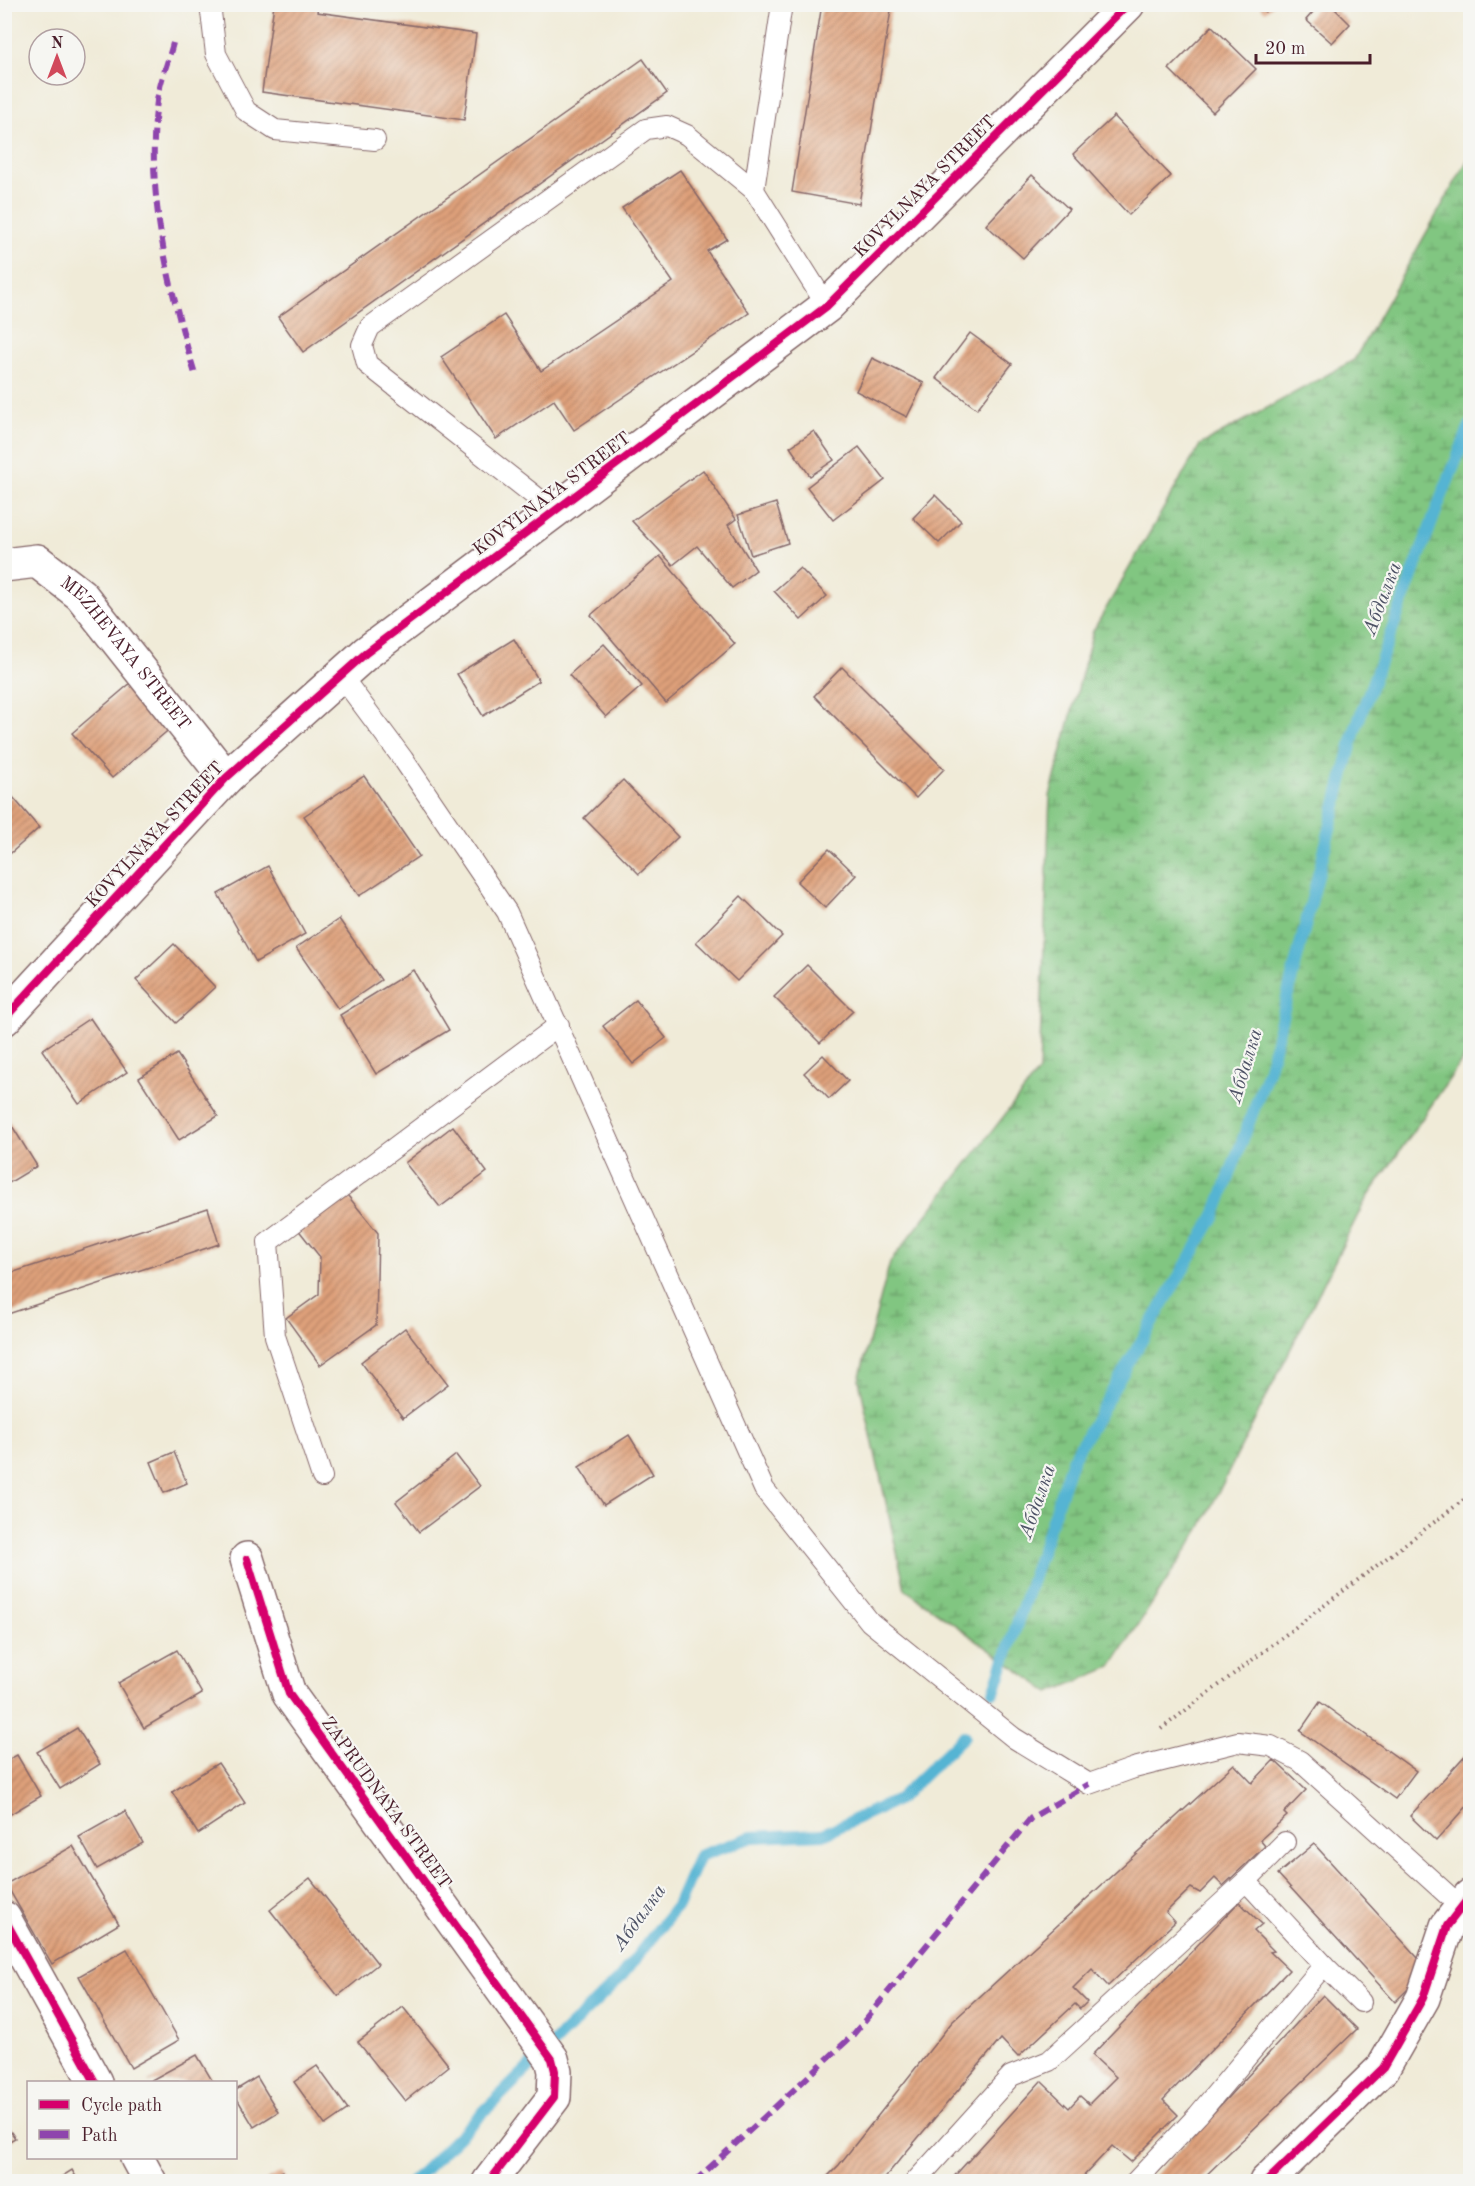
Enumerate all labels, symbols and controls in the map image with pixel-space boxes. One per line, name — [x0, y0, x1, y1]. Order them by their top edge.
north arrow — [27, 27, 87, 87]
scale bar — [1256, 27, 1370, 65]
text: N — [51, 36, 64, 52]
text: 20 m — [1265, 40, 1305, 58]
street label: KOVYLNAYA STREET — [851, 113, 999, 261]
street label: KOVYLNAYA STREET — [470, 429, 634, 559]
water label: Абдалка — [1360, 559, 1406, 639]
street label: MEZHEVAYA STREET — [57, 574, 194, 734]
street label: KOVYLNAYA STREET — [83, 758, 227, 912]
water label: Абдалка — [1225, 1026, 1267, 1106]
water label: Абдалка — [1016, 1462, 1060, 1542]
street label: ZAPRUDNAYA STREET — [318, 1714, 454, 1892]
water label: Абдалка — [609, 1881, 671, 1956]
legend — [27, 2081, 237, 2159]
text: Cycle path — [81, 2097, 162, 2115]
text: Path — [81, 2127, 118, 2145]

